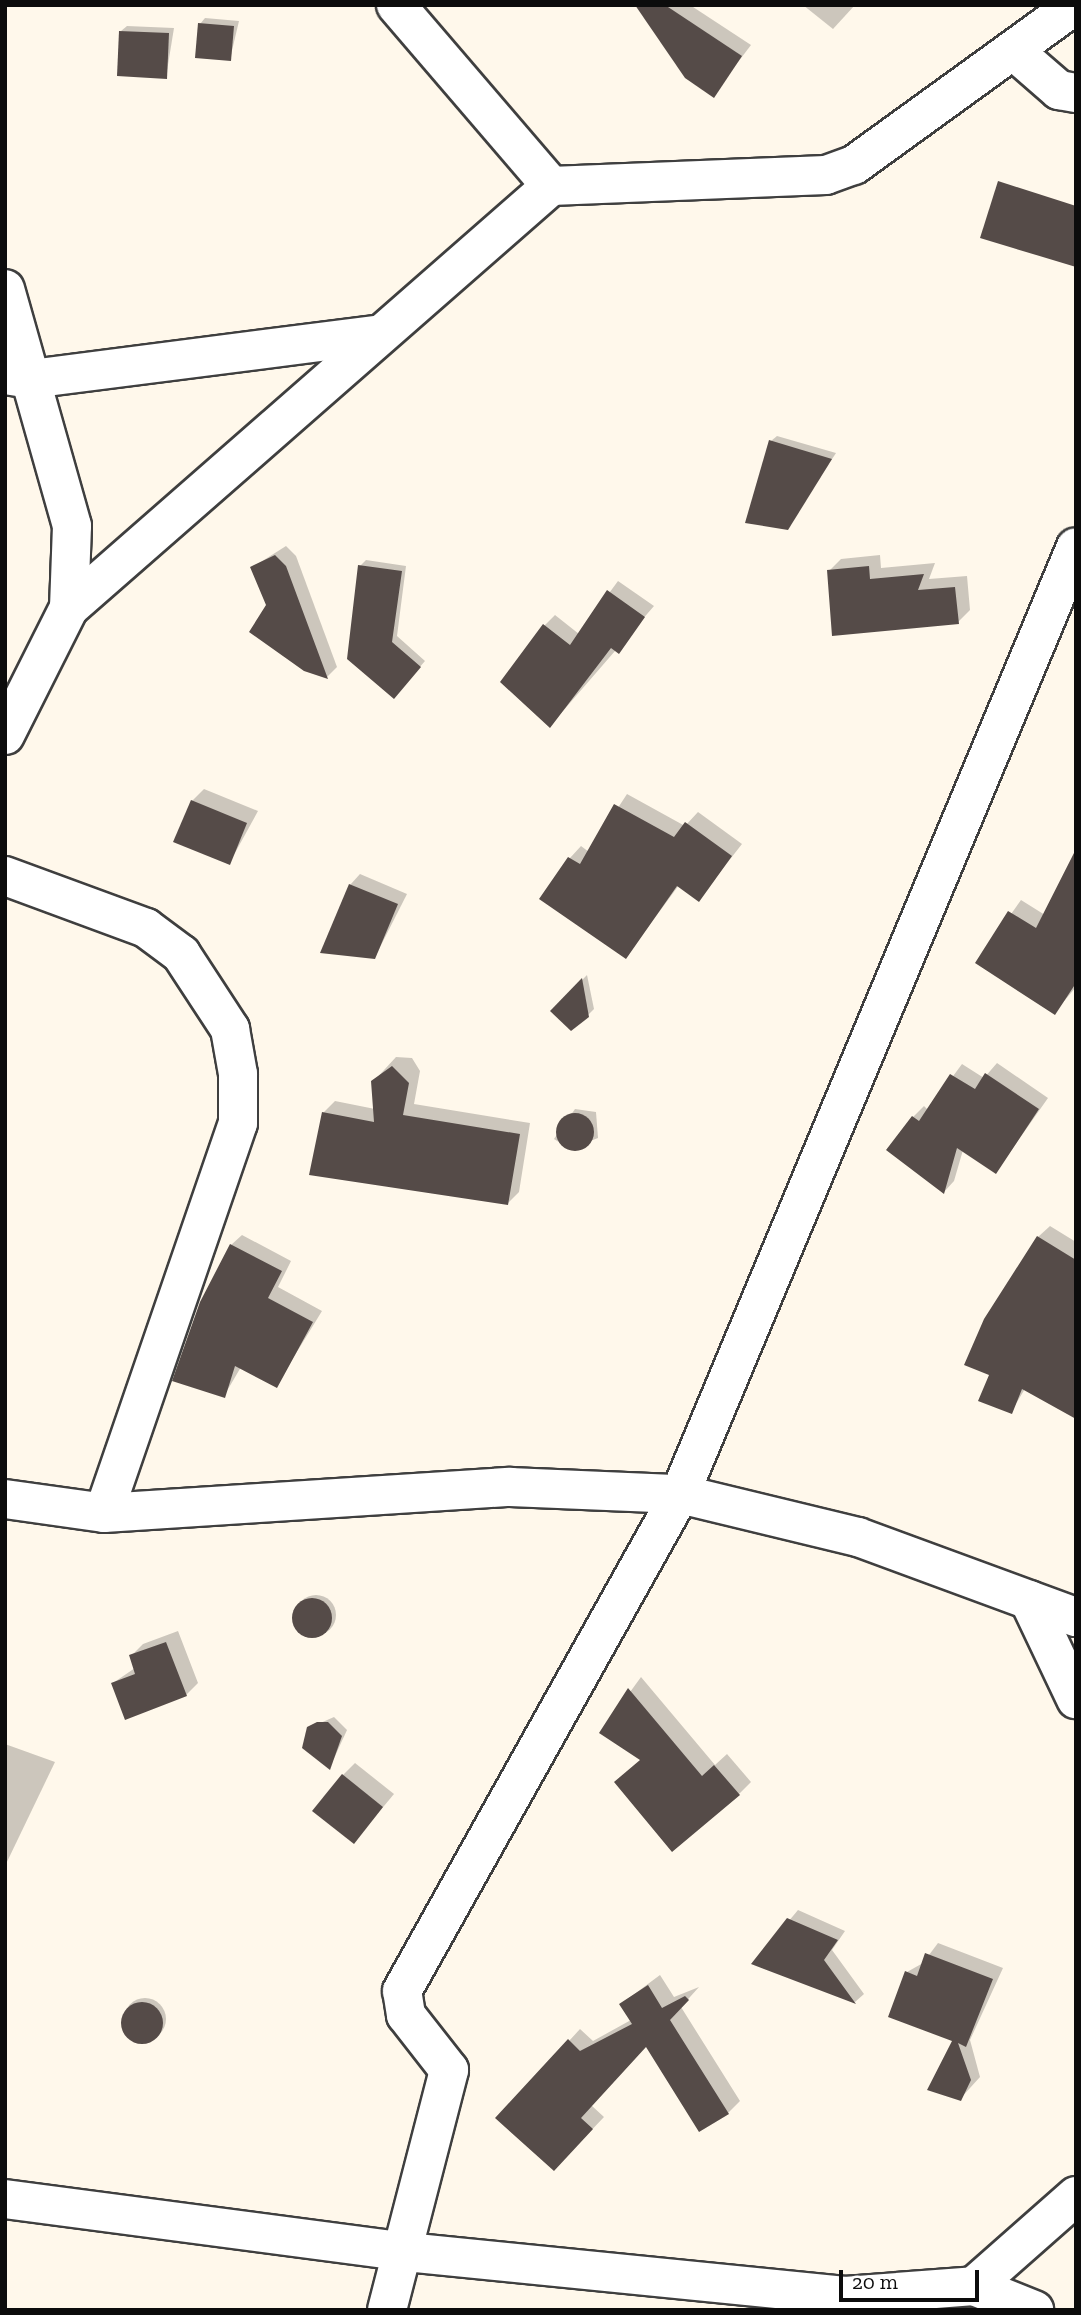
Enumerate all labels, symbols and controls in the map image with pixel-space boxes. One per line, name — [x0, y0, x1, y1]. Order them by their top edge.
scale bar — [843, 2256, 983, 2300]
text: 20 m — [852, 2269, 898, 2294]

